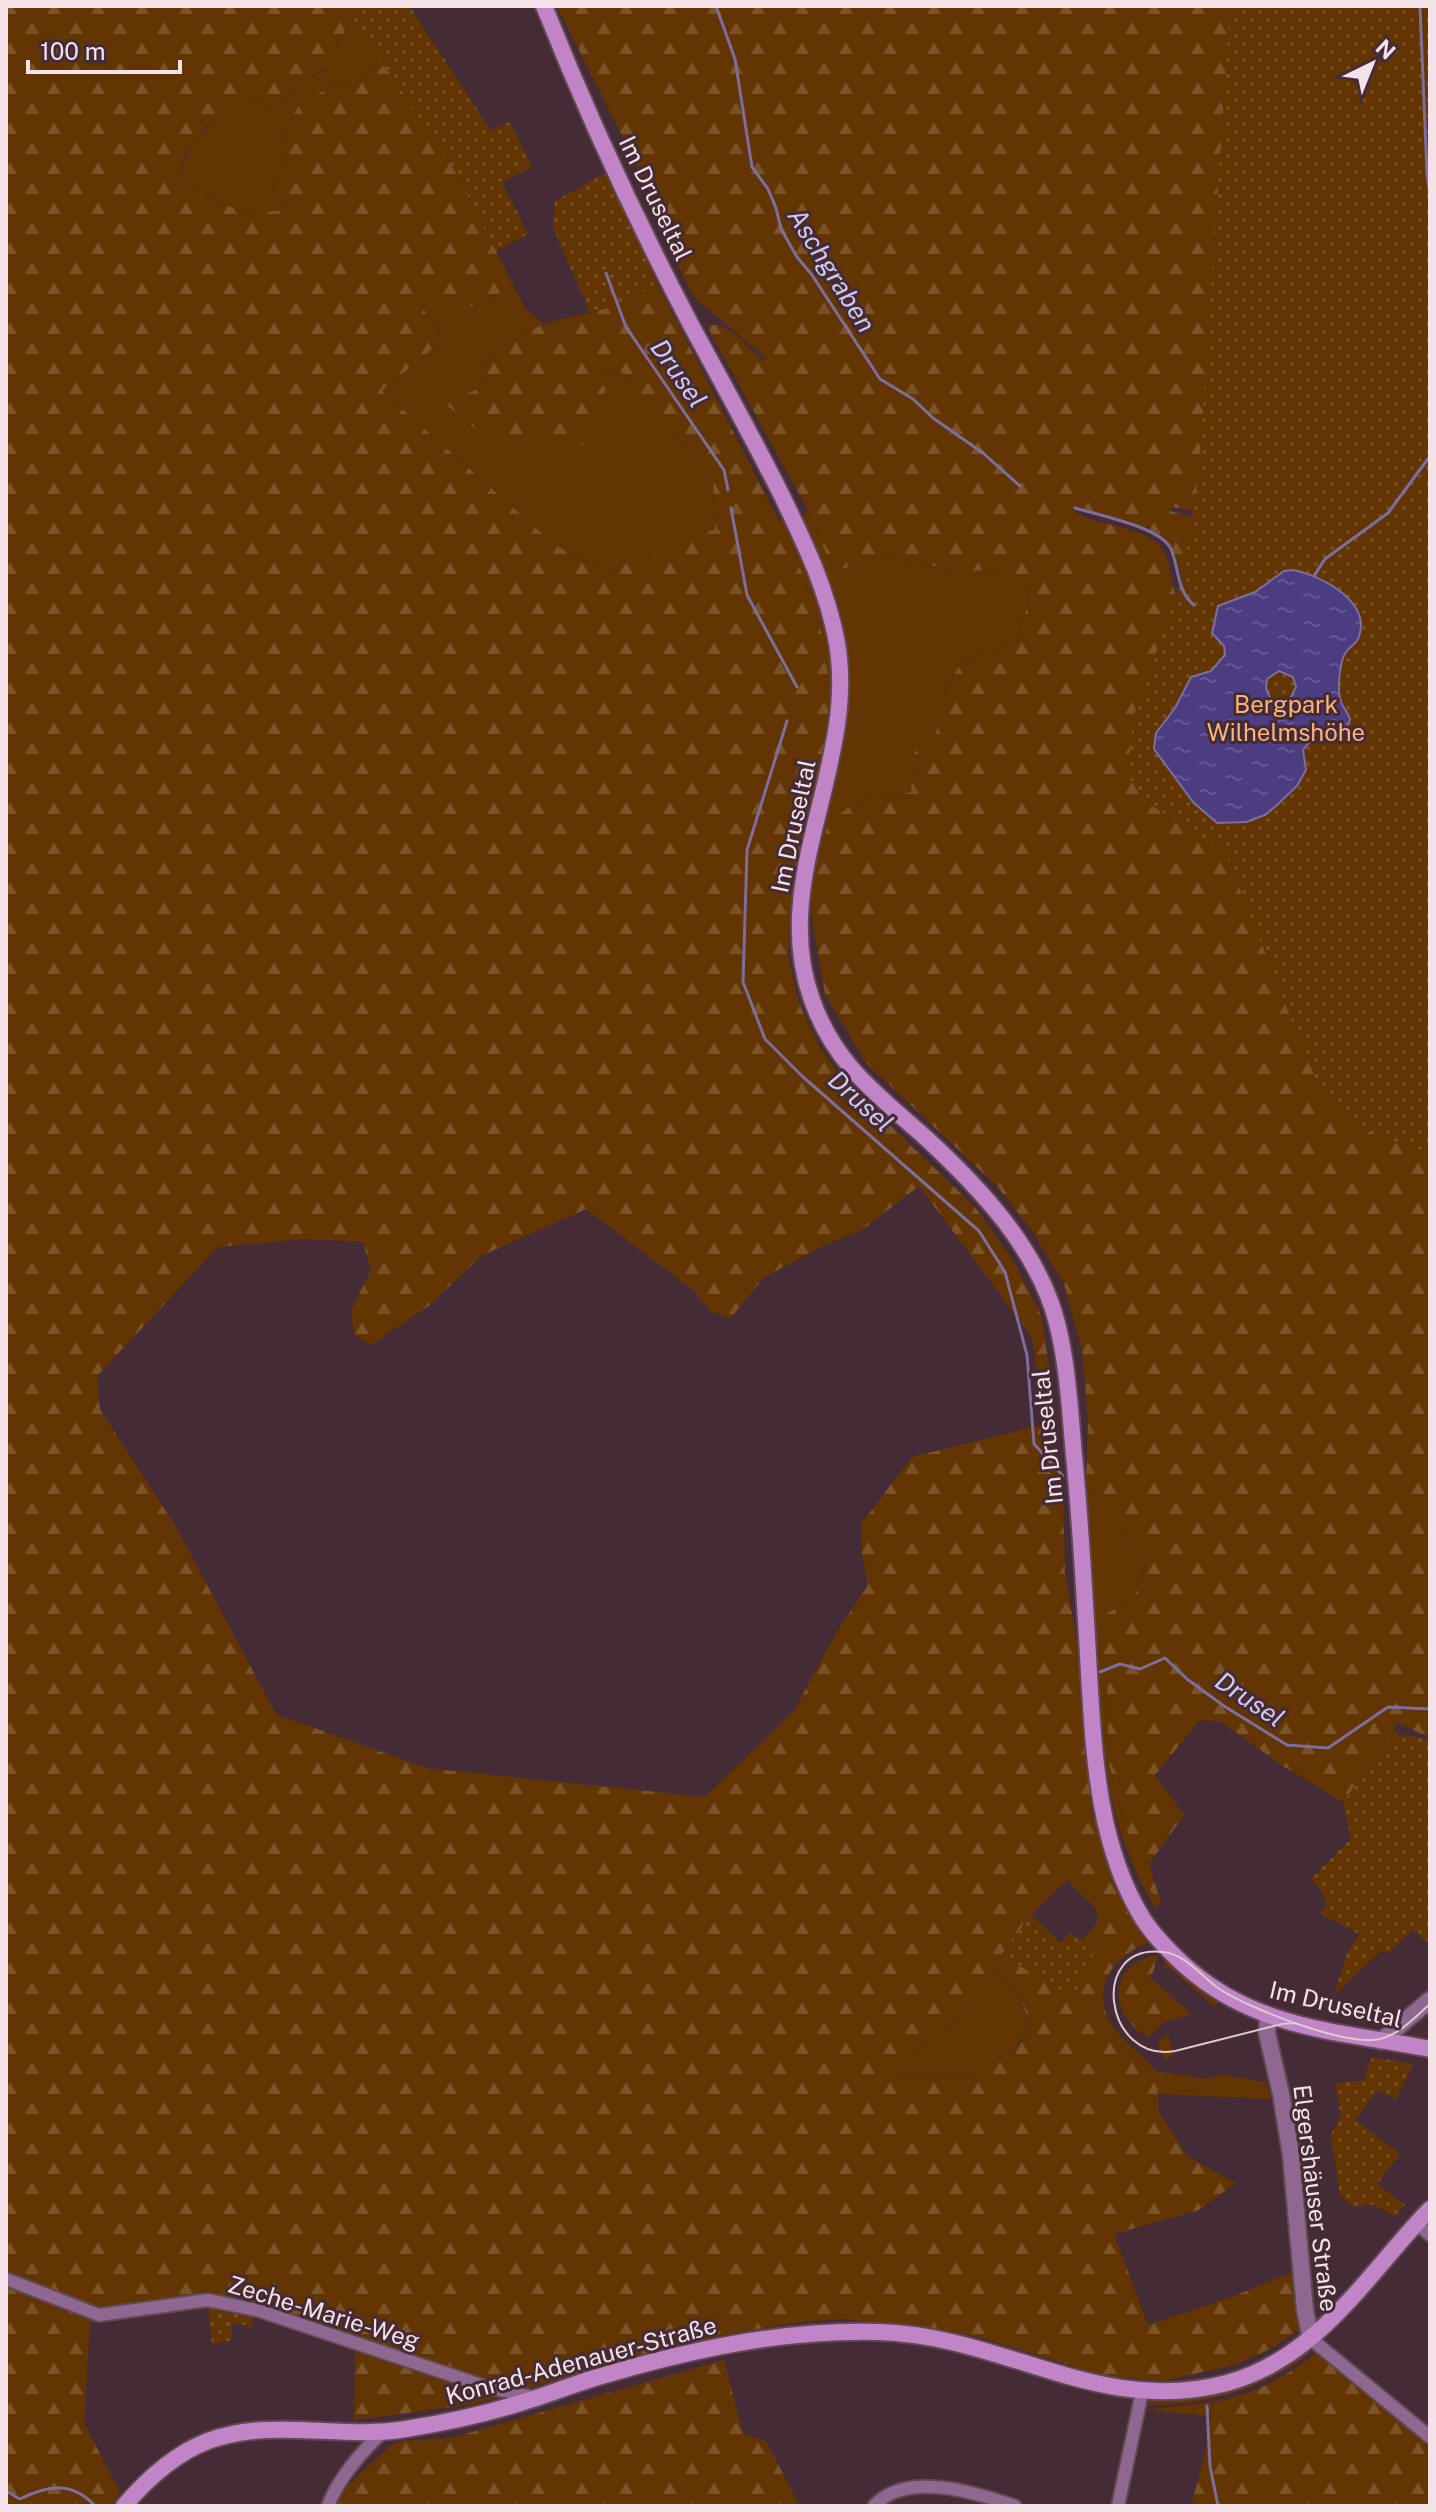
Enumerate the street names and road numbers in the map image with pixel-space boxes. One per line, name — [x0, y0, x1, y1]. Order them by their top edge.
street label: Im Druseltal — [614, 131, 698, 265]
street label: Im Druseltal — [765, 757, 821, 895]
street label: Im Druseltal — [1026, 1368, 1068, 1506]
street label: Im Druseltal — [1267, 1975, 1405, 2033]
street label: Elgershäuser Straße — [1288, 2083, 1344, 2313]
street label: Zeche-Marie-Weg — [225, 2269, 423, 2355]
street label: Konrad-Adenauer-Straße — [443, 2310, 719, 2410]

